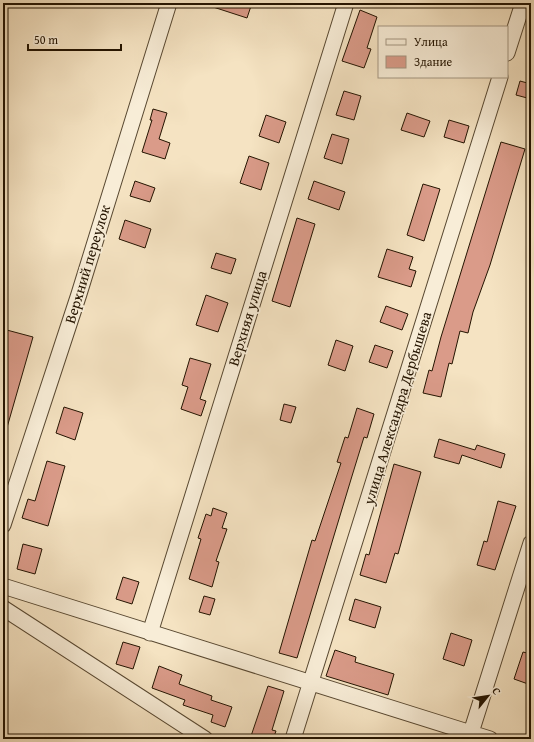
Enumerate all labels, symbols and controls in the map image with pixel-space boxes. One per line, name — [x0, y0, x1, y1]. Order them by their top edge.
scale bar — [28, 26, 121, 52]
legend — [378, 26, 508, 78]
text: 50 m — [34, 31, 58, 48]
text: Улица — [414, 33, 448, 50]
text: Здание — [414, 53, 453, 70]
street label: Верхний переулок — [59, 202, 115, 326]
street label: Верхняя улица — [222, 267, 272, 368]
street label: улица Александра Дербышева — [357, 308, 437, 508]
north arrow — [468, 676, 508, 716]
text: С — [488, 684, 505, 698]

